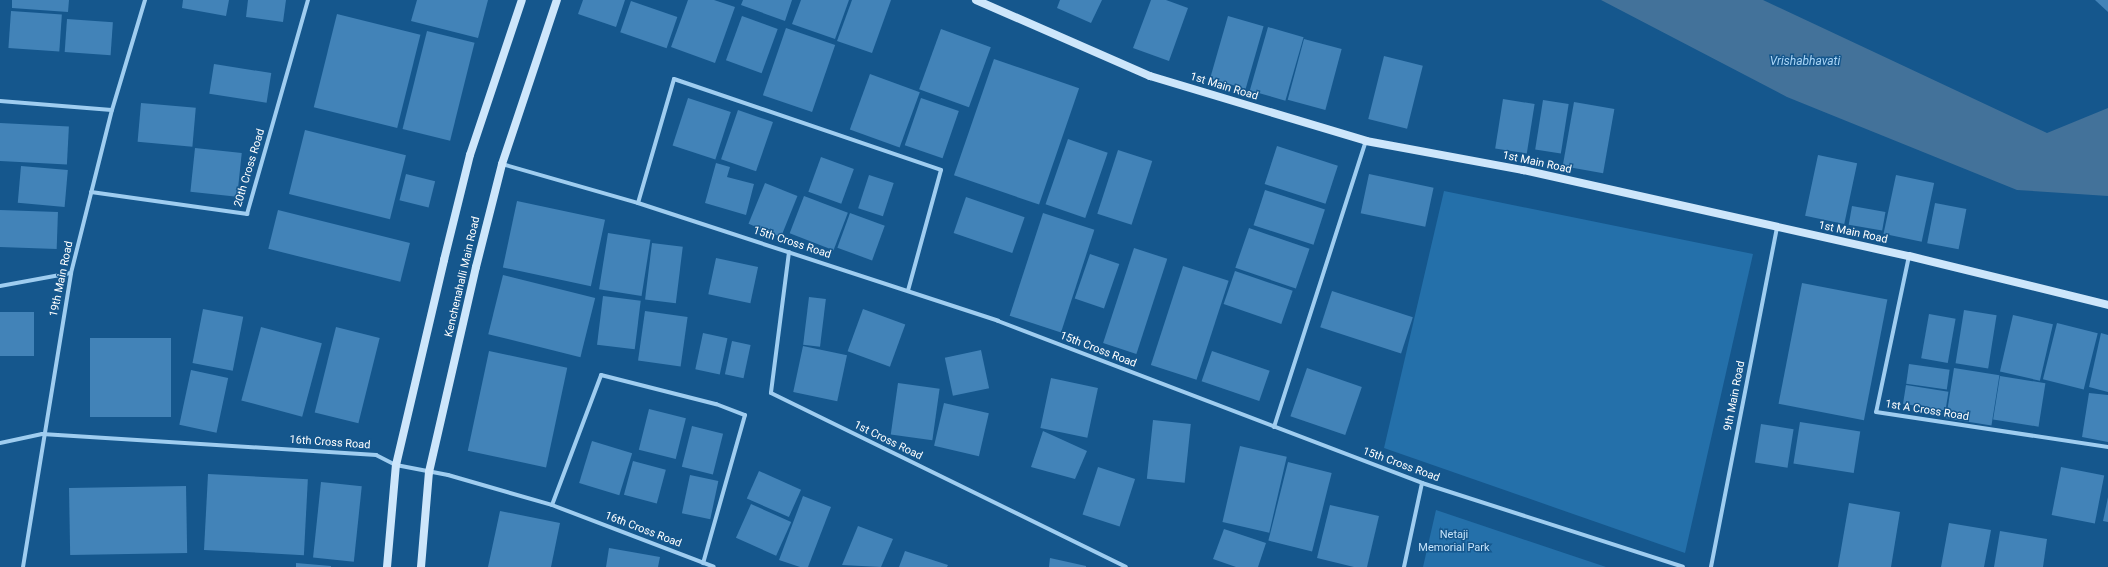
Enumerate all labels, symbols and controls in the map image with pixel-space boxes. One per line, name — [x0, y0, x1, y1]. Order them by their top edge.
water label: Vrishabhavati — [1770, 55, 1840, 69]
street label: 1st Main Road — [1188, 70, 1260, 104]
street label: 20th Cross Road — [232, 127, 268, 209]
street label: 1st Main Road — [1501, 149, 1573, 177]
street label: Kenchenahalli Main Road — [443, 215, 483, 339]
street label: 1st Main Road — [1817, 219, 1889, 247]
street label: 15th Cross Road — [751, 224, 833, 262]
street label: 19th Main Road — [48, 240, 76, 318]
street label: 15th Cross Road — [1058, 329, 1138, 371]
street label: 9th Main Road — [1722, 360, 1748, 432]
street label: 1st A Cross Road — [1884, 398, 1970, 424]
street label: 1st Cross Road — [852, 419, 924, 463]
street label: 16th Cross Road — [289, 434, 371, 452]
street label: 15th Cross Road — [1361, 445, 1441, 485]
street label: 16th Cross Road — [603, 509, 683, 551]
park label: Netaji Memorial Park — [1418, 529, 1490, 555]

